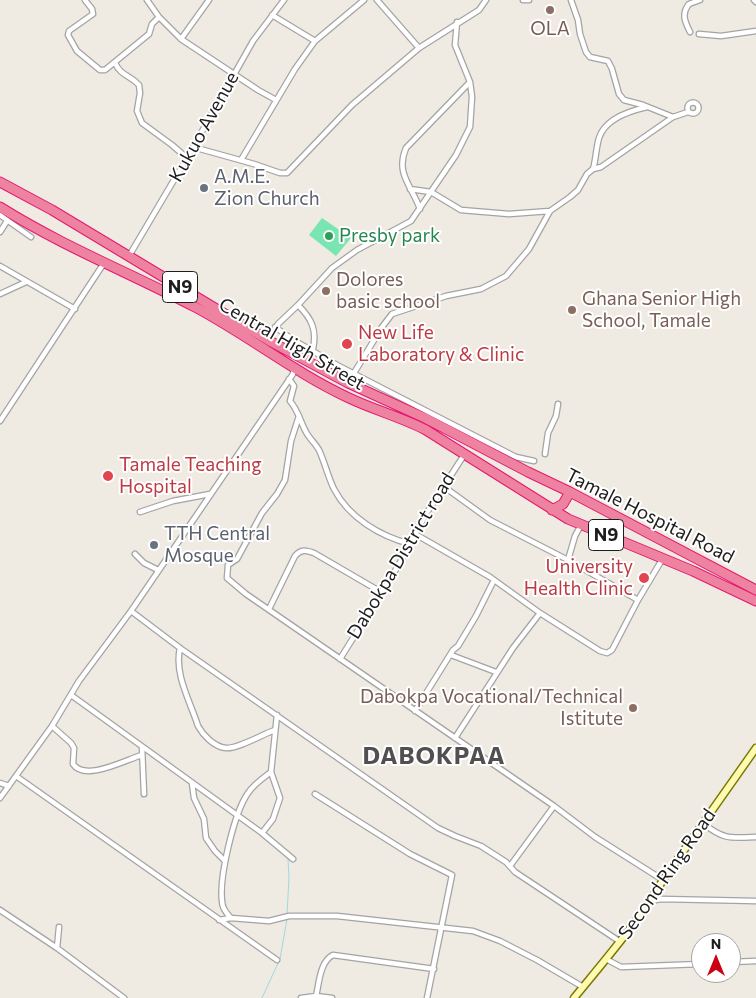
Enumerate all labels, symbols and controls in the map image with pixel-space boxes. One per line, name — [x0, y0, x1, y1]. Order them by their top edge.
marker: OLA — [544, 4, 556, 16]
place label: OLA — [530, 18, 570, 40]
street label: Kukuo Avenue — [164, 68, 244, 186]
place label: A.M.E. Zion Church — [214, 166, 320, 210]
marker: A.M.E. Zion Church — [198, 182, 210, 194]
place label: Presby park — [339, 225, 440, 247]
marker: Presby park — [323, 230, 335, 242]
place label: Dolores basic school — [336, 269, 440, 313]
road number: N9 — [162, 272, 198, 302]
marker: Dolores basic school — [320, 285, 332, 297]
place label: Ghana Senior High School, Tamale — [582, 288, 741, 332]
street label: Central High Street — [215, 293, 369, 395]
marker: Ghana Senior High School, Tamale — [566, 304, 578, 316]
place label: New Life Laboratory & Clinic — [358, 322, 524, 366]
marker: New Life Laboratory & Clinic — [340, 337, 354, 351]
place label: Tamale Teaching Hospital — [119, 454, 261, 498]
street label: Tamale Hospital Road — [562, 464, 738, 568]
marker: Tamale Teaching Hospital — [101, 469, 115, 483]
street label: Dabokpa District road — [342, 469, 460, 643]
road number: N9 — [588, 520, 624, 550]
place label: TTH Central Mosque — [164, 523, 270, 567]
marker: TTH Central Mosque — [148, 539, 160, 551]
place label: University Health Clinic — [524, 556, 633, 600]
marker: University Health Clinic — [637, 571, 651, 585]
place label: Dabokpa Vocational/Technical Istitute — [360, 686, 623, 730]
marker: Dabokpa Vocational/Technical Istitute — [627, 702, 639, 714]
district label: DABOKPAA — [361, 742, 507, 770]
street label: Second Ring Road — [613, 804, 721, 944]
north arrow — [691, 933, 741, 983]
text: N — [711, 935, 721, 952]

